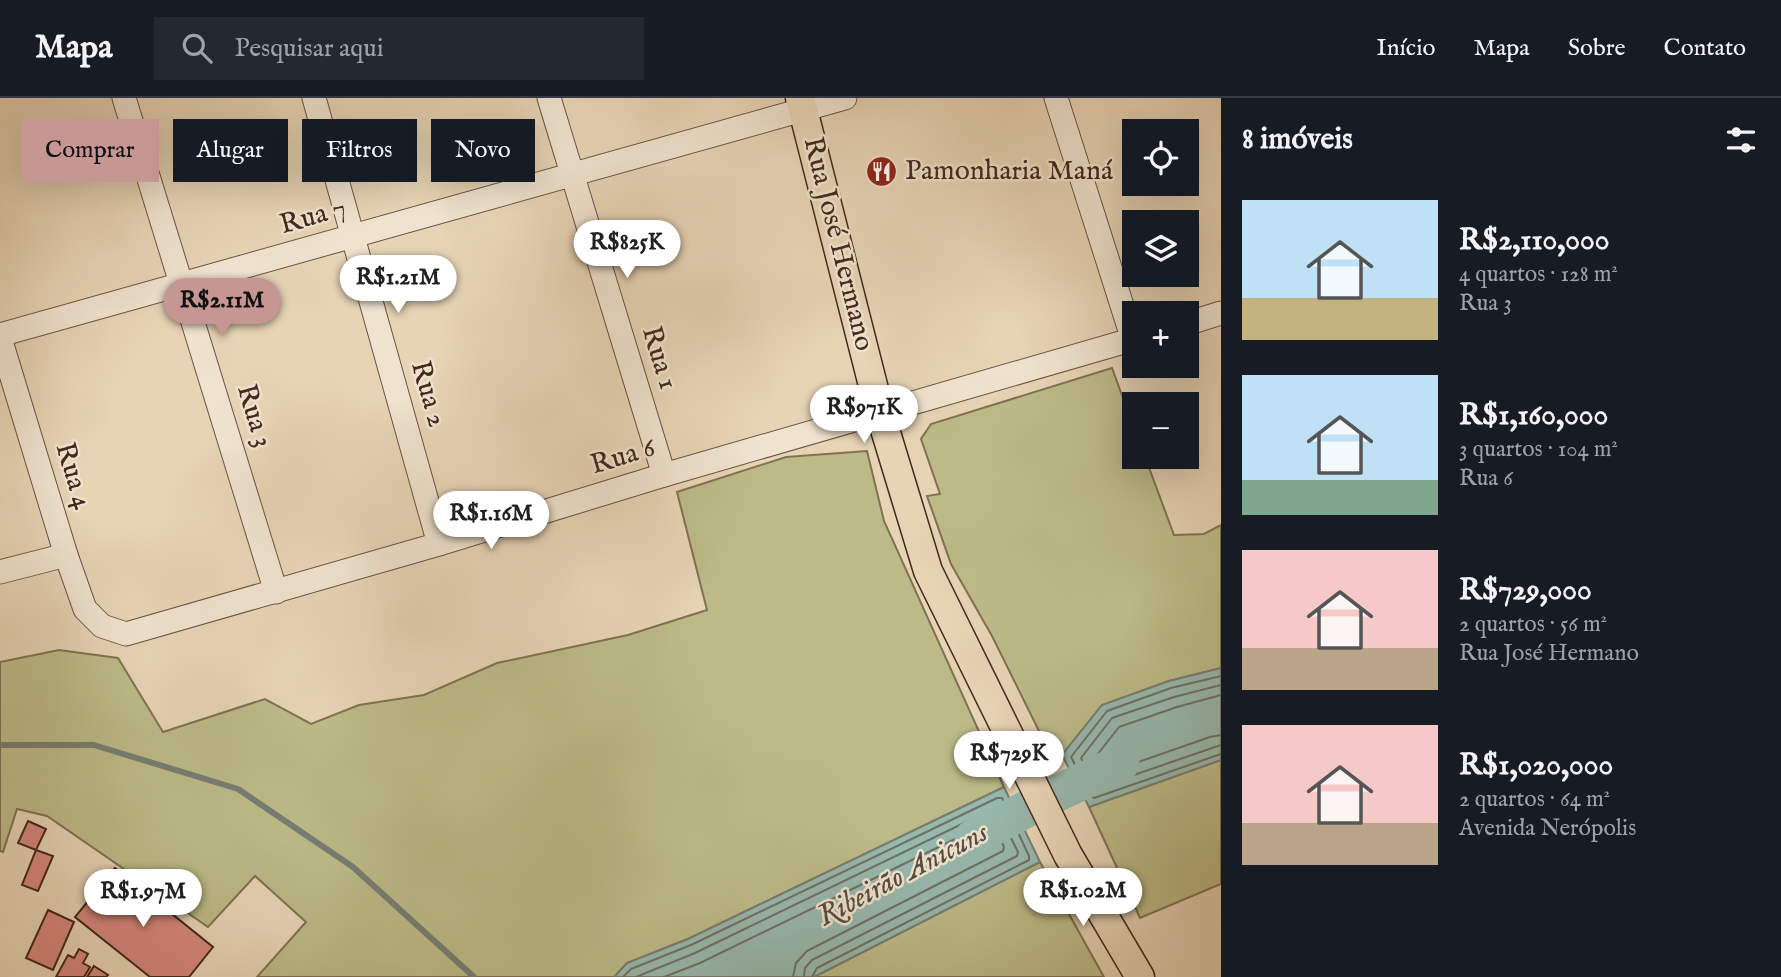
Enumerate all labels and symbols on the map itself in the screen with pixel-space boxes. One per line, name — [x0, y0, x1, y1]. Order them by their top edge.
street label: Rua José Hermano — [795, 134, 881, 354]
restaurant icon: Pamonharia Maná — [865, 154, 899, 188]
place label: Pamonharia Maná — [905, 154, 1114, 189]
street label: Rua 7 — [276, 191, 350, 243]
pin: R$825K — [570, 220, 684, 280]
pin: R$1.21M — [333, 256, 463, 315]
pin: R$2.11M — [157, 278, 287, 338]
street label: Rua 1 — [633, 322, 685, 394]
street label: Rua 2 — [402, 357, 454, 431]
street label: Rua 3 — [228, 380, 280, 452]
pin: R$971K — [807, 386, 921, 445]
street label: Rua 6 — [586, 430, 661, 483]
street label: Rua 4 — [46, 439, 100, 514]
pin: R$1.16M — [426, 491, 556, 551]
pin: R$729K — [952, 732, 1066, 791]
water label: Ribeirão Anicuns — [811, 814, 995, 936]
pin: R$1.02M — [1018, 868, 1148, 928]
pin: R$1.97M — [78, 870, 208, 929]

